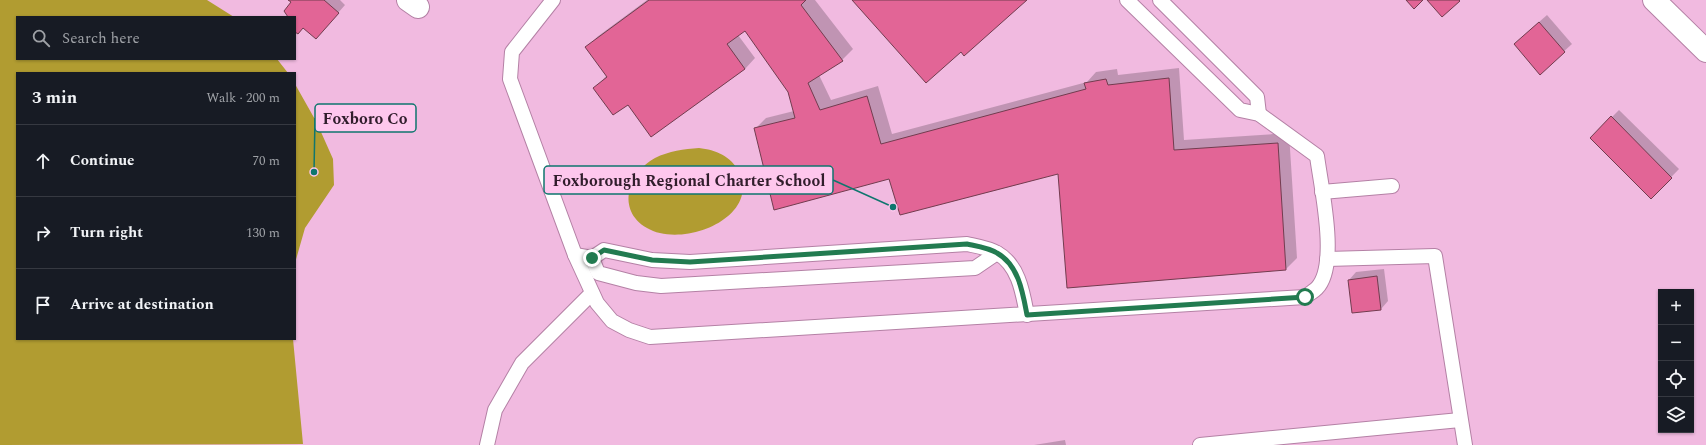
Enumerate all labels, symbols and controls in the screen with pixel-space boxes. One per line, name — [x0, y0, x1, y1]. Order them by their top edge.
search box — [16, 16, 296, 60]
icon: search — [30, 27, 52, 49]
text: Search here — [62, 27, 140, 50]
text: 3 min — [32, 85, 77, 111]
text: Walk · 200 m — [206, 88, 280, 108]
callout: Foxboro Co — [315, 104, 416, 132]
text: Foxboro Co — [323, 107, 408, 131]
text: Continue — [70, 149, 135, 172]
icon: ahead — [32, 150, 54, 172]
text: 70 m — [253, 151, 280, 171]
callout: Foxborough Regional Charter School — [544, 166, 833, 194]
text: Foxborough Regional Charter School — [553, 169, 825, 193]
text: Turn right — [70, 221, 143, 244]
icon: right — [32, 222, 54, 244]
text: 130 m — [246, 223, 280, 243]
route end — [583, 249, 601, 267]
route start — [1296, 288, 1314, 306]
map controls — [1658, 289, 1694, 433]
button: + — [1658, 289, 1694, 325]
text: Arrive at destination — [70, 293, 214, 316]
icon: arrive — [32, 294, 54, 316]
button: − — [1658, 325, 1694, 361]
button: locate — [1658, 361, 1694, 397]
button: layers — [1658, 397, 1694, 433]

